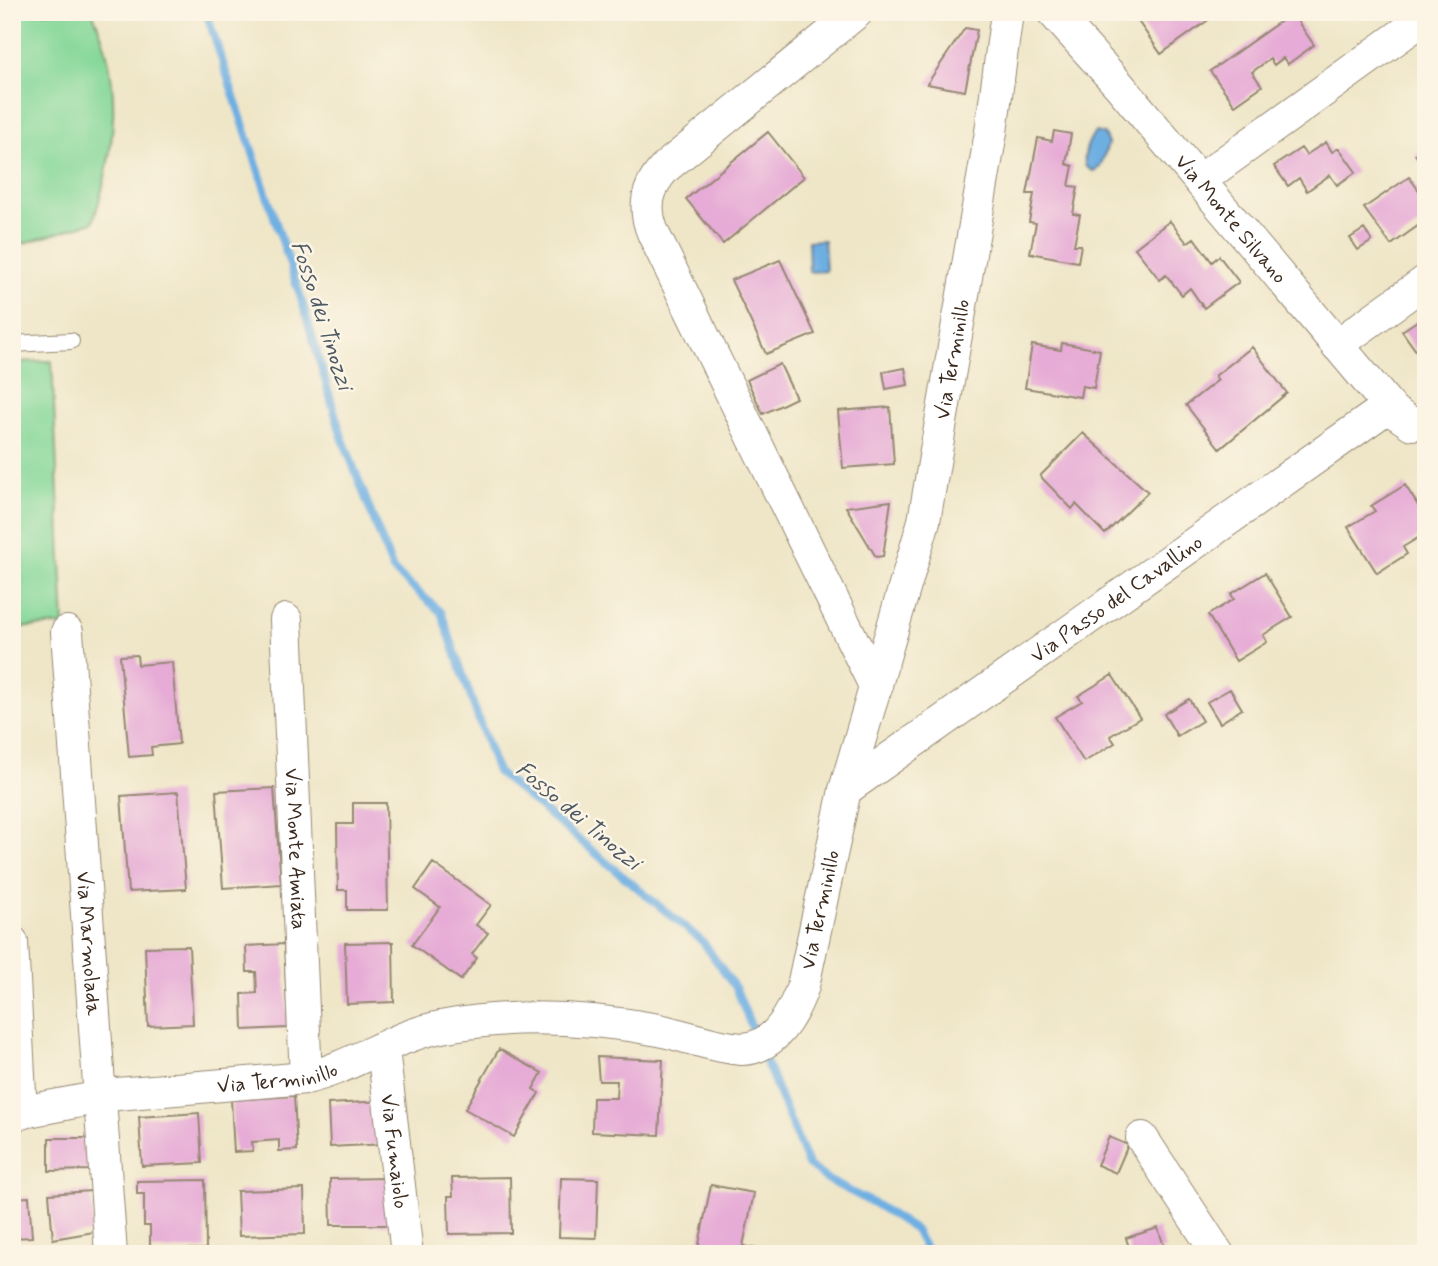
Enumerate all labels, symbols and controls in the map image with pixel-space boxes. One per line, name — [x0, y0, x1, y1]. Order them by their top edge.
street label: Via Monte Silvano — [1168, 149, 1293, 290]
water label: Fosso dei Tinozzi — [283, 237, 360, 397]
street label: Via Terminillo — [929, 297, 977, 422]
street label: Via Passo del Cavallino — [1025, 529, 1209, 670]
water label: Fosso dei Tinozzi — [509, 755, 649, 880]
street label: Via Monte Amiata — [277, 767, 313, 930]
street label: Via Terminillo — [794, 848, 847, 972]
street label: Via Marmolada — [69, 870, 107, 1017]
street label: Via Terminillo — [216, 1056, 342, 1100]
street label: Via Fumaiolo — [373, 1093, 415, 1210]

